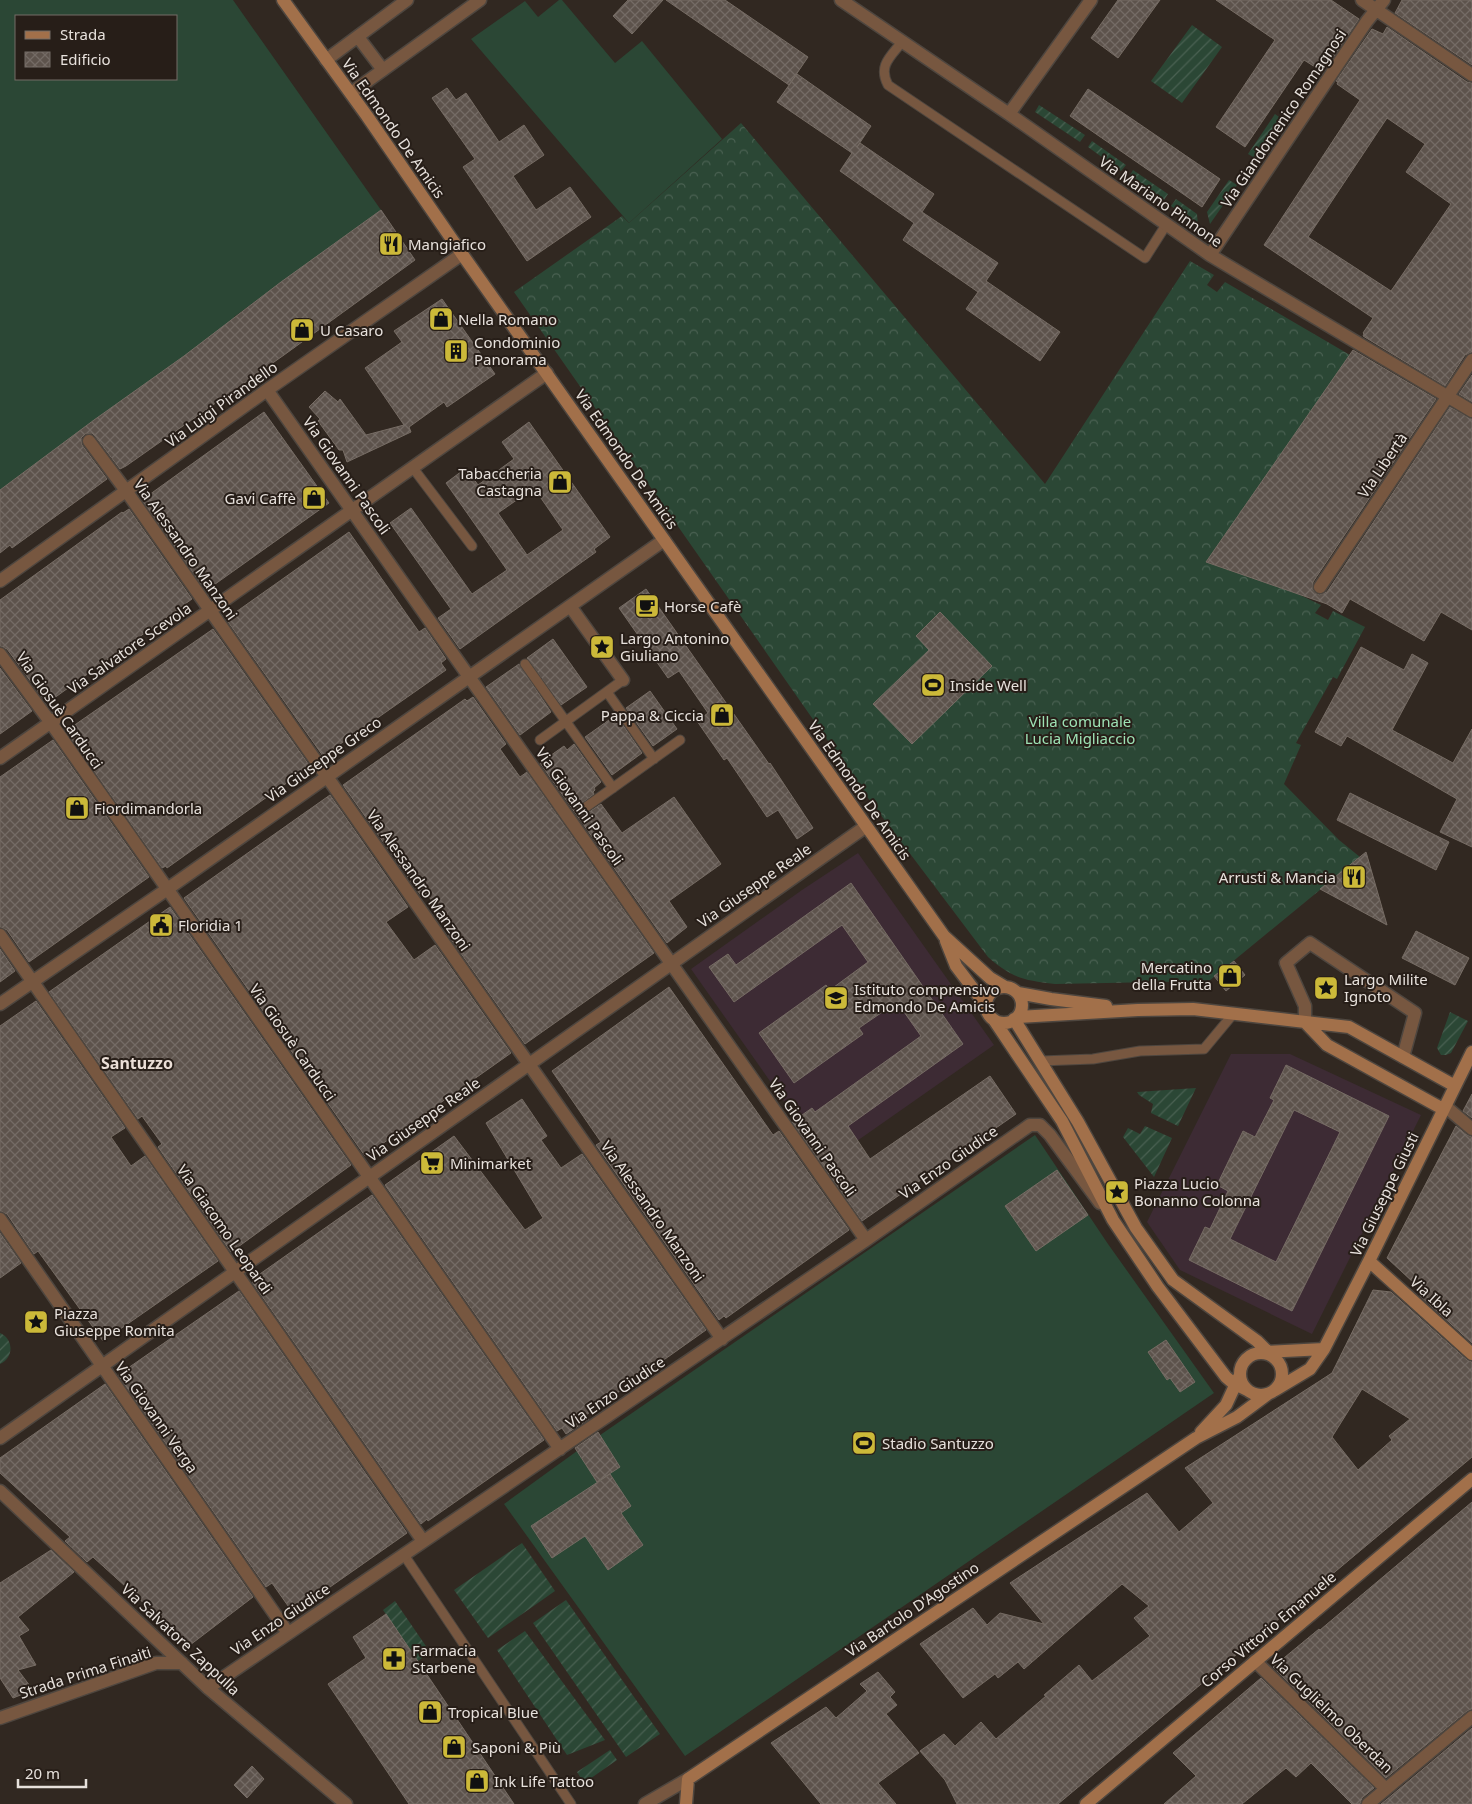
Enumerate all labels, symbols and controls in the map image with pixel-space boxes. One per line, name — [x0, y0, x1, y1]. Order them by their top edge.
legend — [15, 15, 178, 80]
text: Strada — [60, 24, 106, 44]
street label: Via Giandomenico Romagnosi — [1216, 25, 1350, 211]
text: Edificio — [60, 49, 111, 69]
street label: Via Edmondo De Amicis — [338, 54, 450, 202]
street label: Via Mariano Pinnone — [1095, 151, 1227, 251]
restaurant icon: Mangiafico — [378, 231, 404, 257]
place label: Mangiafico — [408, 234, 486, 254]
shop icon: Nella Romano — [428, 306, 454, 332]
place label: Nella Romano — [458, 309, 557, 329]
shop icon: U Casaro — [289, 317, 315, 343]
place label: U Casaro — [320, 320, 383, 340]
place label: Condominio Panorama — [474, 332, 560, 369]
building icon: Condominio Panorama — [443, 338, 469, 364]
street label: Via Luigi Pirandello — [161, 356, 281, 452]
street label: Via Edmondo De Amicis — [571, 385, 683, 533]
street label: Via Giovanni Pascoli — [299, 412, 395, 538]
street label: Via Libertà — [1353, 428, 1411, 502]
place label: Tabaccheria Castagna — [458, 463, 542, 500]
shop icon: Tabaccheria Castagna — [547, 469, 573, 495]
street label: Via Alessandro Manzoni — [130, 475, 242, 623]
shop icon: Gavi Caffè — [301, 485, 327, 511]
place label: Gavi Caffè — [225, 488, 296, 508]
cafe icon: Horse Cafè — [634, 593, 660, 619]
place label: Horse Cafè — [664, 596, 741, 616]
street label: Via Salvatore Scevola — [63, 598, 195, 698]
place label: Largo Antonino Giuliano — [620, 628, 729, 665]
place icon: Largo Antonino Giuliano — [589, 634, 615, 660]
street label: Via Giosuè Carducci — [12, 648, 108, 772]
sports icon: Inside Well — [920, 672, 946, 698]
place label: Inside Well — [950, 675, 1027, 695]
shop icon: Pappa & Ciccia — [709, 702, 735, 728]
place label: Pappa & Ciccia — [601, 705, 704, 725]
street label: Via Giuseppe Greco — [261, 711, 385, 807]
park label: Villa comunale Lucia Migliaccio — [1025, 711, 1135, 748]
street label: Via Edmondo De Amicis — [804, 716, 916, 864]
street label: Via Giovanni Pascoli — [532, 743, 628, 869]
shop icon: Fiordimandorla — [64, 795, 90, 821]
place label: Fiordimandorla — [94, 798, 202, 818]
street label: Via Alessandro Manzoni — [363, 806, 475, 954]
street label: Via Giuseppe Reale — [693, 838, 815, 932]
restaurant icon: Arrusti & Mancia — [1341, 864, 1367, 890]
place label: Arrusti & Mancia — [1219, 867, 1336, 887]
public building icon: Floridia 1 — [148, 912, 174, 938]
place label: Floridia 1 — [178, 915, 243, 935]
place label: Mercatino della Frutta — [1132, 957, 1212, 994]
shop icon: Mercatino della Frutta — [1217, 963, 1243, 989]
place label: Largo Milite Ignoto — [1344, 969, 1428, 1006]
place icon: Largo Milite Ignoto — [1313, 975, 1339, 1001]
place label: Istituto comprensivo Edmondo De Amicis — [854, 979, 1000, 1016]
street label: Via Giosuè Carducci — [245, 980, 341, 1104]
school or university icon: Istituto comprensivo Edmondo De Amicis — [823, 985, 849, 1011]
district label: Santuzzo — [101, 1052, 173, 1074]
street label: Via Giuseppe Reale — [362, 1072, 484, 1166]
street label: Via Giovanni Pascoli — [765, 1074, 861, 1200]
street label: Via Enzo Giudice — [895, 1121, 1001, 1203]
street label: Via Giuseppe Giusti — [1345, 1128, 1423, 1260]
street label: Via Alessandro Manzoni — [597, 1137, 709, 1285]
supermarket icon: Minimarket — [419, 1150, 445, 1176]
place label: Minimarket — [450, 1153, 532, 1173]
street label: Via Giacomo Leopardi — [173, 1160, 277, 1298]
place label: Piazza Lucio Bonanno Colonna — [1134, 1173, 1260, 1210]
place icon: Piazza Lucio Bonanno Colonna — [1104, 1179, 1130, 1205]
street label: Via Ibla — [1406, 1271, 1458, 1321]
place label: Piazza Giuseppe Romita — [54, 1303, 175, 1340]
place icon: Piazza Giuseppe Romita — [23, 1309, 49, 1335]
street label: Via Enzo Giudice — [561, 1351, 669, 1433]
street label: Via Giovanni Verga — [111, 1357, 203, 1477]
sports icon: Stadio Santuzzo — [851, 1430, 877, 1456]
place label: Stadio Santuzzo — [882, 1433, 994, 1453]
street label: Via Bartolo D'Agostino — [841, 1557, 983, 1661]
street label: Corso Vittorio Emanuele — [1196, 1566, 1340, 1692]
street label: Via Enzo Giudice — [226, 1578, 334, 1660]
street label: Via Salvatore Zappulla — [117, 1579, 245, 1699]
place label: Farmacia Starbene — [412, 1640, 476, 1677]
street label: Strada Prima Finaiti — [17, 1641, 153, 1703]
pharmacy icon: Farmacia Starbene — [381, 1646, 407, 1672]
street label: Via Guglielmo Oberdan — [1266, 1649, 1398, 1777]
shop icon: Tropical Blue — [417, 1699, 443, 1725]
place label: Tropical Blue — [448, 1702, 538, 1722]
shop icon: Saponi & Più — [441, 1734, 467, 1760]
place label: Saponi & Più — [472, 1737, 561, 1757]
scale bar — [18, 1756, 85, 1788]
text: 20 m — [25, 1763, 60, 1783]
shop icon: Ink Life Tattoo — [464, 1768, 490, 1794]
place label: Ink Life Tattoo — [494, 1771, 594, 1791]

